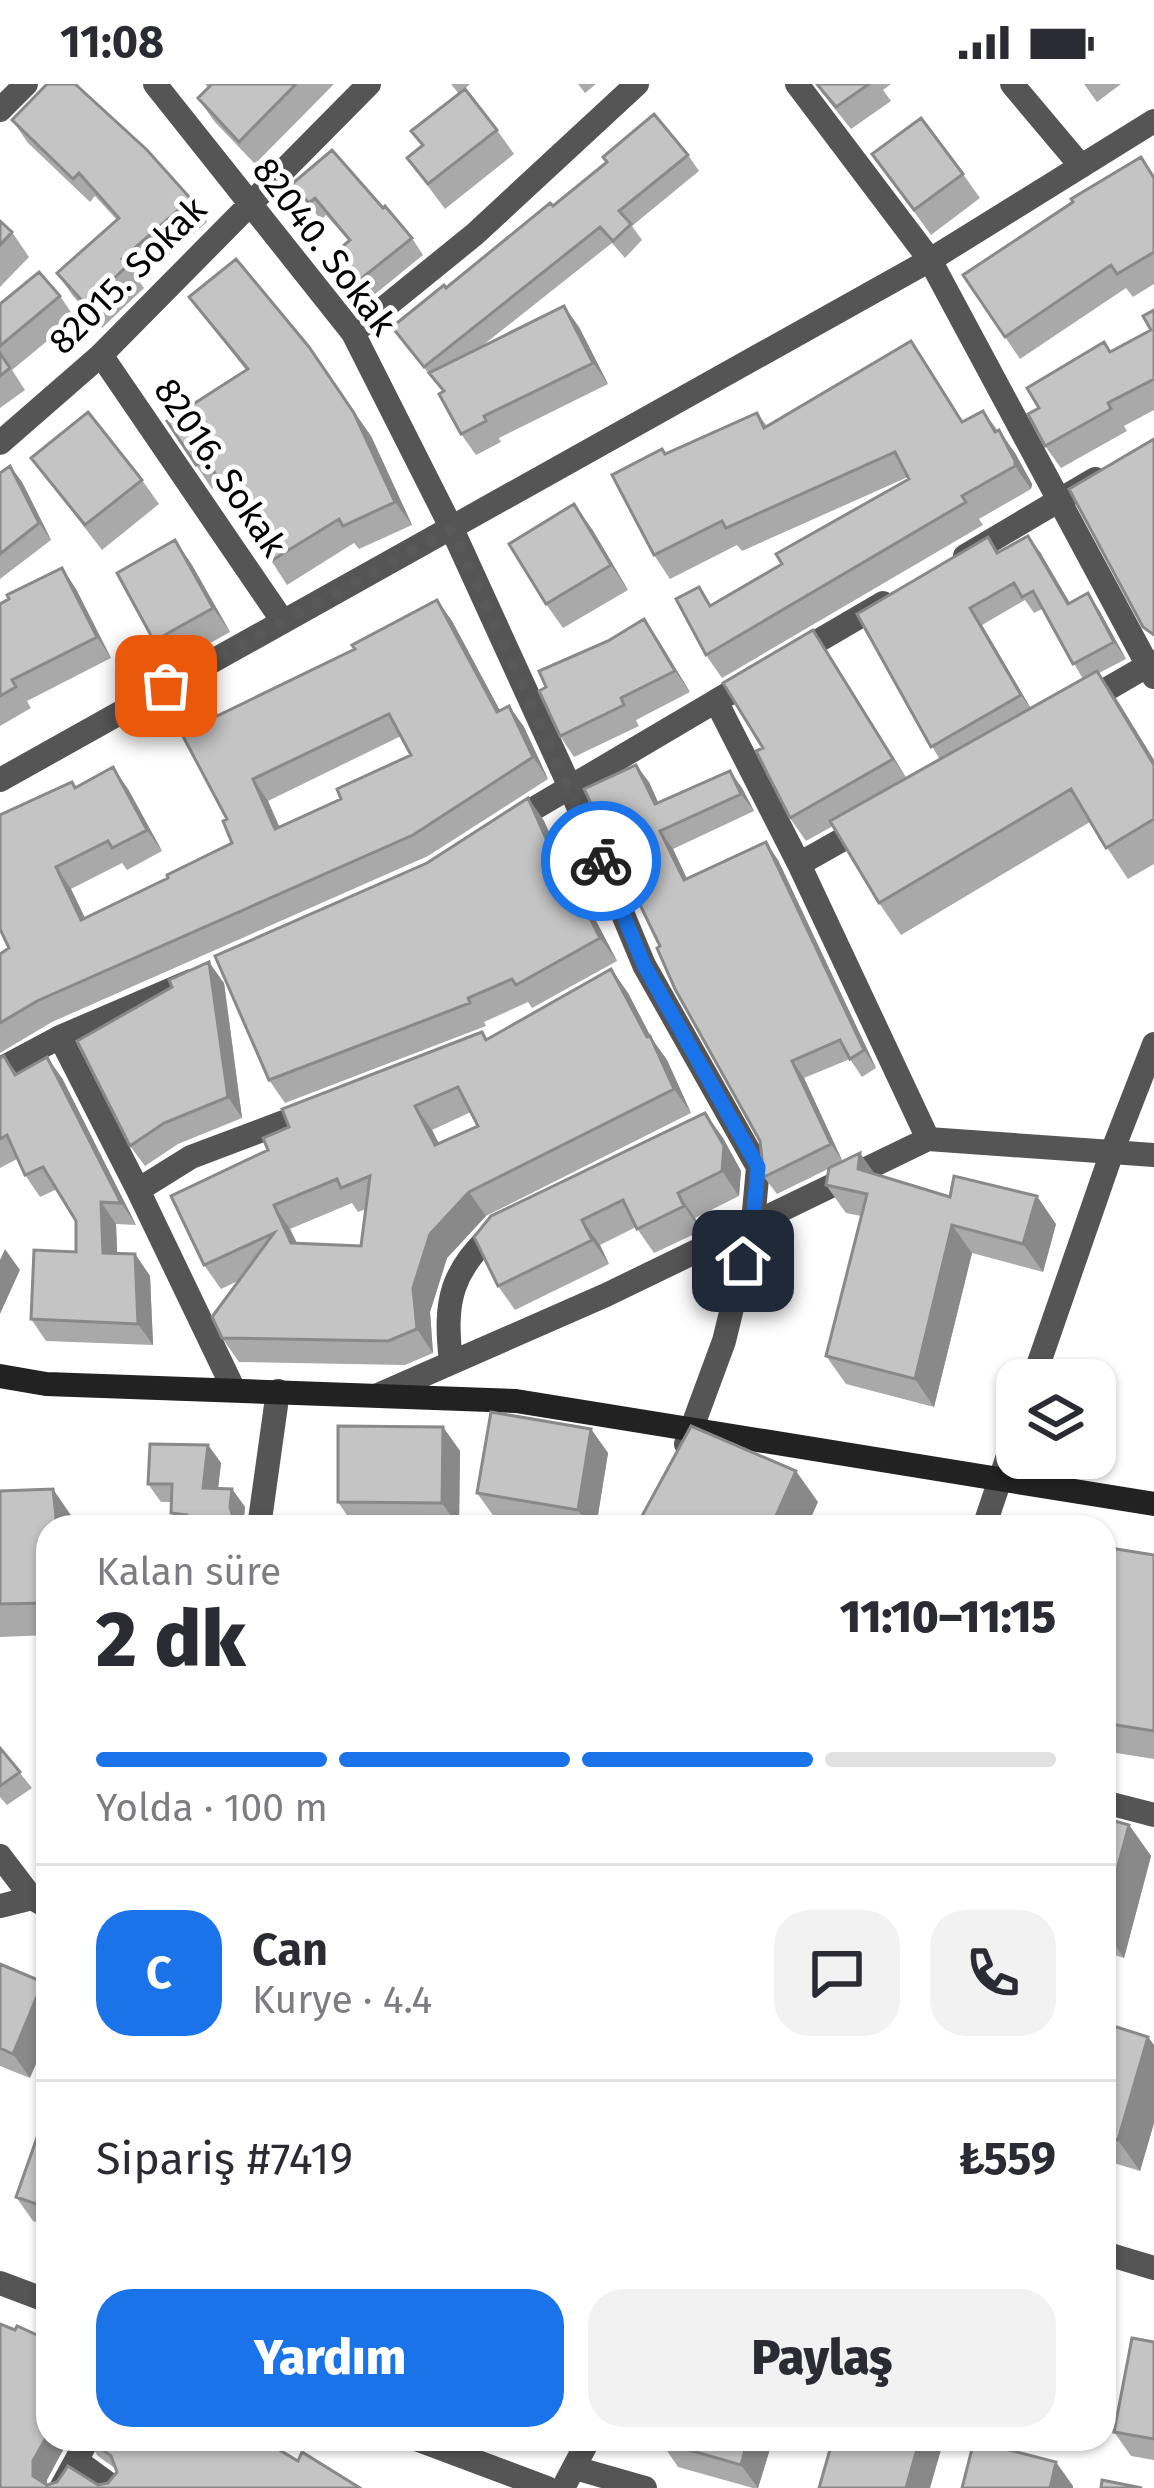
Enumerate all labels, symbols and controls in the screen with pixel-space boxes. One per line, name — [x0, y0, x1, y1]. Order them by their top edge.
text: 11:08 — [60, 15, 164, 69]
street label: 82040. Sokak — [243, 149, 406, 345]
street label: 82015. Sokak — [40, 187, 216, 364]
street label: 82016. Sokak — [144, 370, 296, 566]
pin — [115, 635, 217, 737]
icon: bag — [133, 653, 199, 719]
courier — [541, 801, 661, 921]
icon: bike — [568, 828, 634, 894]
pin — [692, 1210, 794, 1312]
icon: home — [710, 1228, 776, 1294]
map controls — [996, 1359, 1116, 1479]
button: layers — [996, 1359, 1116, 1479]
text: Kalan süre — [96, 1549, 281, 1595]
text: 11:10–11:15 — [840, 1590, 1056, 1644]
text: 2 dk — [96, 1593, 245, 1687]
text: Yolda · 100 m — [96, 1785, 328, 1831]
button: chat — [774, 1910, 900, 2036]
button: phone — [930, 1910, 1056, 2036]
text: Can — [252, 1923, 328, 1977]
text: C — [146, 1946, 172, 2000]
text: Kurye · 4.4 — [252, 1977, 432, 2023]
text: Sipariş #7419 — [96, 2132, 353, 2186]
text: ₺559 — [959, 2132, 1056, 2186]
button: Yardım — [96, 2289, 564, 2427]
button: Paylaş — [588, 2289, 1056, 2427]

